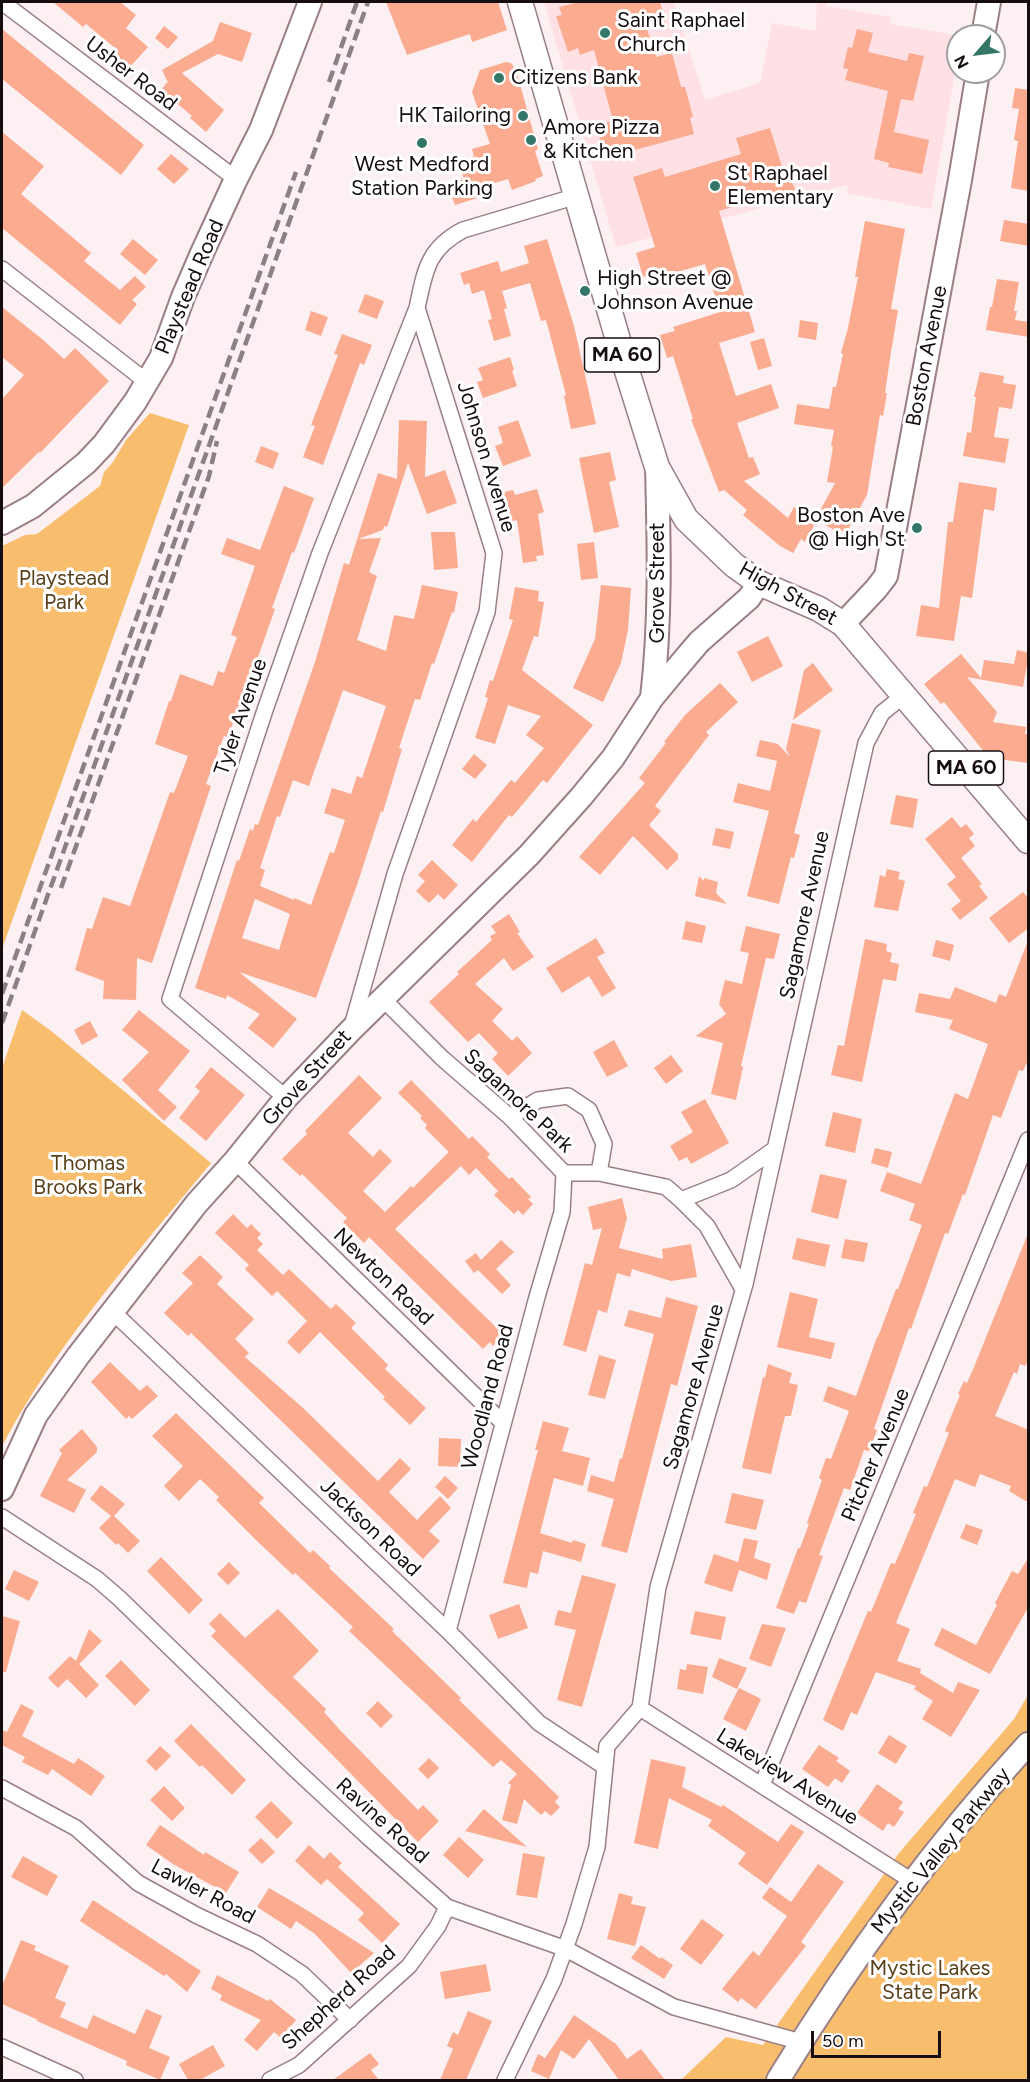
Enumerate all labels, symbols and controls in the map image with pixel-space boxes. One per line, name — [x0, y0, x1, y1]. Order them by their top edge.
place label: Saint Raphael Church — [617, 8, 745, 58]
north arrow — [946, 24, 1006, 84]
marker: Saint Raphael Church — [598, 26, 612, 40]
street label: Usher Road — [80, 31, 182, 117]
text: N — [950, 52, 973, 72]
place label: Citizens Bank — [511, 65, 638, 91]
marker: Citizens Bank — [492, 71, 506, 85]
place label: HK Tailoring — [399, 103, 511, 129]
marker: HK Tailoring — [516, 109, 530, 123]
place label: Amore Pizza & Kitchen — [543, 115, 659, 165]
marker: Amore Pizza & Kitchen — [524, 133, 538, 147]
marker: West Medford Station Parking — [415, 136, 429, 150]
place label: West Medford Station Parking — [351, 152, 493, 202]
place label: St Raphael Elementary — [727, 161, 833, 211]
marker: St Raphael Elementary — [708, 179, 722, 193]
street label: Playstead Road — [150, 216, 230, 358]
place label: High Street @ Johnson Avenue — [597, 266, 753, 316]
marker: High Street @ Johnson Avenue — [578, 284, 592, 298]
street label: Boston Avenue — [901, 284, 953, 428]
road number: MA 60 — [584, 338, 660, 372]
street label: Johnson Avenue — [451, 379, 521, 535]
place label: Boston Ave @ High St — [797, 503, 905, 553]
marker: Boston Ave @ High St — [910, 521, 924, 535]
street label: Grove Street — [645, 522, 671, 644]
street label: High Street — [734, 557, 842, 631]
park label: Playstead Park — [19, 566, 109, 616]
street label: Tyler Avenue — [209, 655, 273, 779]
road number: MA 60 — [928, 751, 1004, 785]
street label: Sagamore Avenue — [775, 829, 835, 1001]
street label: Grove Street — [257, 1025, 357, 1131]
street label: Sagamore Park — [458, 1044, 578, 1158]
park label: Thomas Brooks Park — [33, 1151, 143, 1201]
street label: Newton Road — [328, 1223, 438, 1331]
street label: Sagamore Avenue — [658, 1301, 730, 1473]
street label: Woodland Road — [457, 1322, 519, 1472]
street label: Pitcher Avenue — [837, 1384, 915, 1526]
street label: Jackson Road — [314, 1474, 426, 1582]
street label: Lakeview Avenue — [711, 1723, 863, 1831]
street label: Mystic Valley Parkway — [866, 1763, 1016, 1939]
street label: Ravine Road — [330, 1773, 434, 1869]
street label: Lawler Road — [146, 1854, 260, 1930]
street label: Shepherd Road — [277, 1940, 401, 2056]
park label: Mystic Lakes State Park — [870, 1956, 990, 2006]
scale bar — [814, 2019, 944, 2057]
text: 50 m — [822, 2030, 864, 2052]

